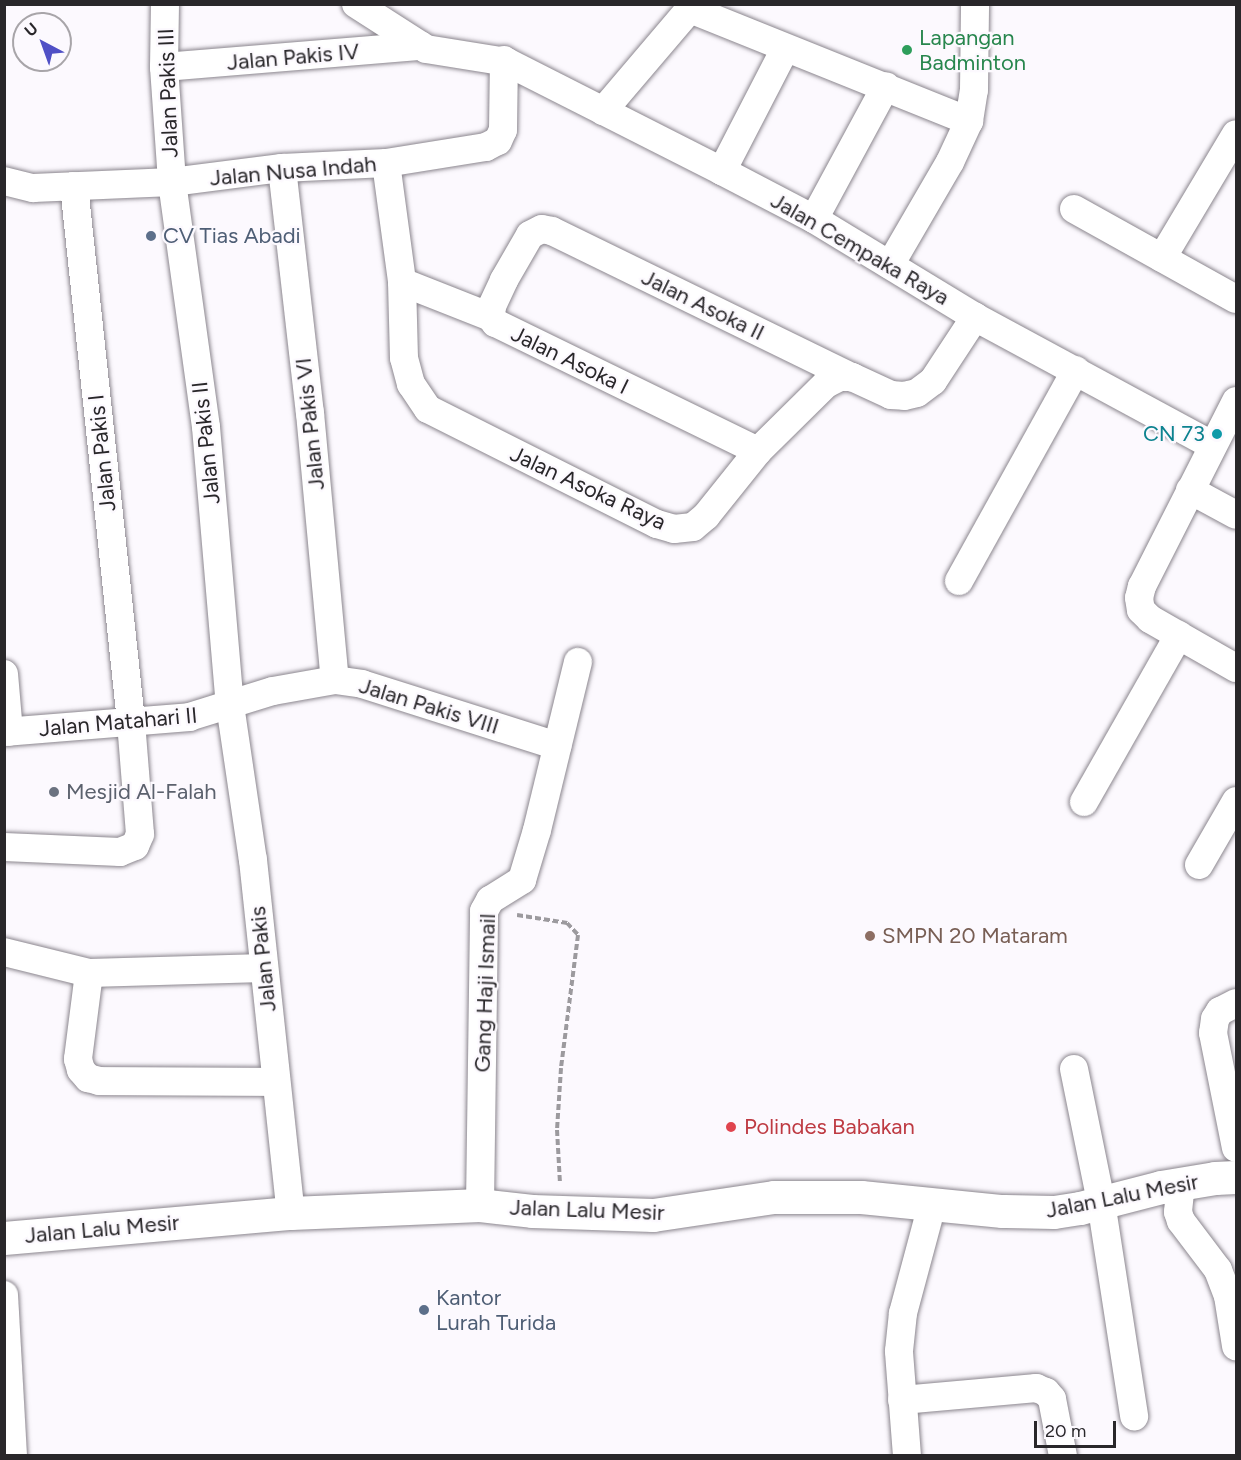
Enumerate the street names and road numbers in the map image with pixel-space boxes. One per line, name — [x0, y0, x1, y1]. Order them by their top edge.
street label: Jalan Pakis III — [153, 28, 183, 158]
street label: Jalan Pakis IV — [226, 38, 360, 76]
street label: Jalan Nusa Indah — [209, 151, 377, 191]
street label: Jalan Cempaka Raya — [766, 187, 954, 311]
street label: Jalan Asoka II — [637, 264, 769, 346]
street label: Jalan Asoka I — [507, 320, 633, 400]
street label: Jalan Pakis VI — [290, 357, 330, 491]
street label: Jalan Pakis II — [186, 380, 226, 506]
street label: Jalan Pakis I — [83, 393, 121, 513]
street label: Jalan Asoka Raya — [506, 440, 670, 536]
street label: Jalan Pakis VIII — [356, 672, 502, 740]
street label: Jalan Matahari II — [38, 702, 198, 742]
street label: Jalan Pakis — [244, 905, 282, 1013]
street label: Gang Haji Ismail — [469, 913, 501, 1073]
street label: Jalan Lalu Mesir — [1043, 1168, 1201, 1224]
street label: Jalan Lalu Mesir — [509, 1194, 665, 1226]
street label: Jalan Lalu Mesir — [24, 1209, 180, 1249]

